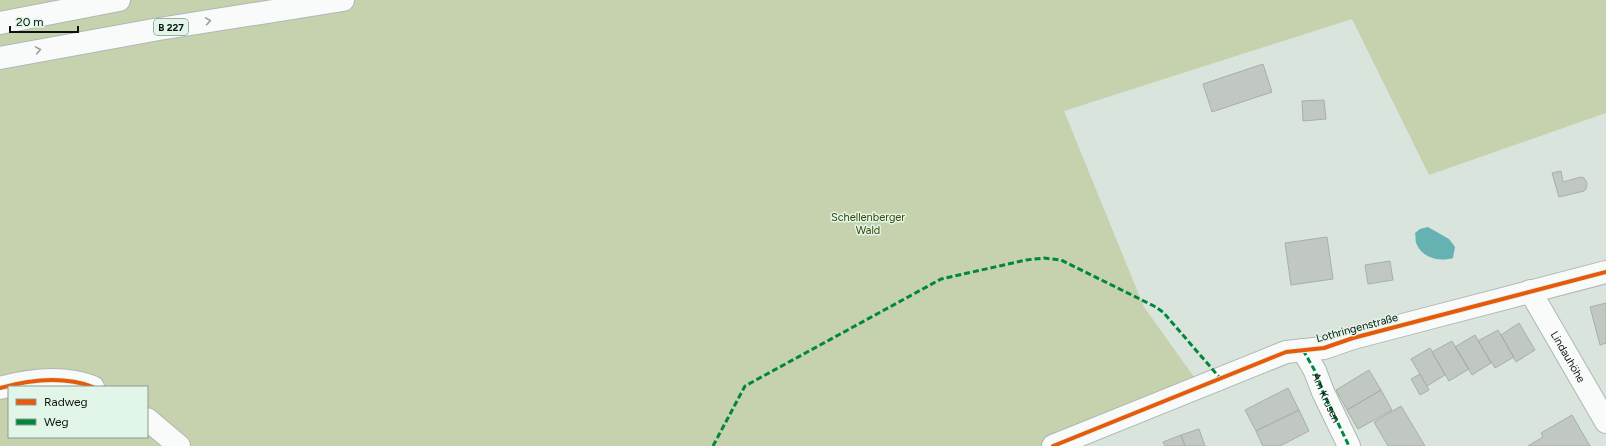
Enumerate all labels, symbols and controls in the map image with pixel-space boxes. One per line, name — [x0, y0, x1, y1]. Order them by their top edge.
scale bar — [10, 8, 78, 34]
text: 20 m — [16, 15, 44, 29]
one-way arrow — [205, 17, 211, 26]
road number: B 227 — [154, 19, 188, 35]
one-way arrow — [35, 47, 41, 55]
park label: Schellenberger Wald — [831, 211, 905, 237]
street label: Lothringenstraße — [1315, 311, 1399, 345]
street label: Lindauhöhe — [1548, 329, 1588, 385]
street label: Am Krusen — [1310, 371, 1343, 425]
legend — [8, 386, 148, 438]
text: Radweg — [44, 395, 88, 409]
text: Weg — [44, 415, 69, 429]

